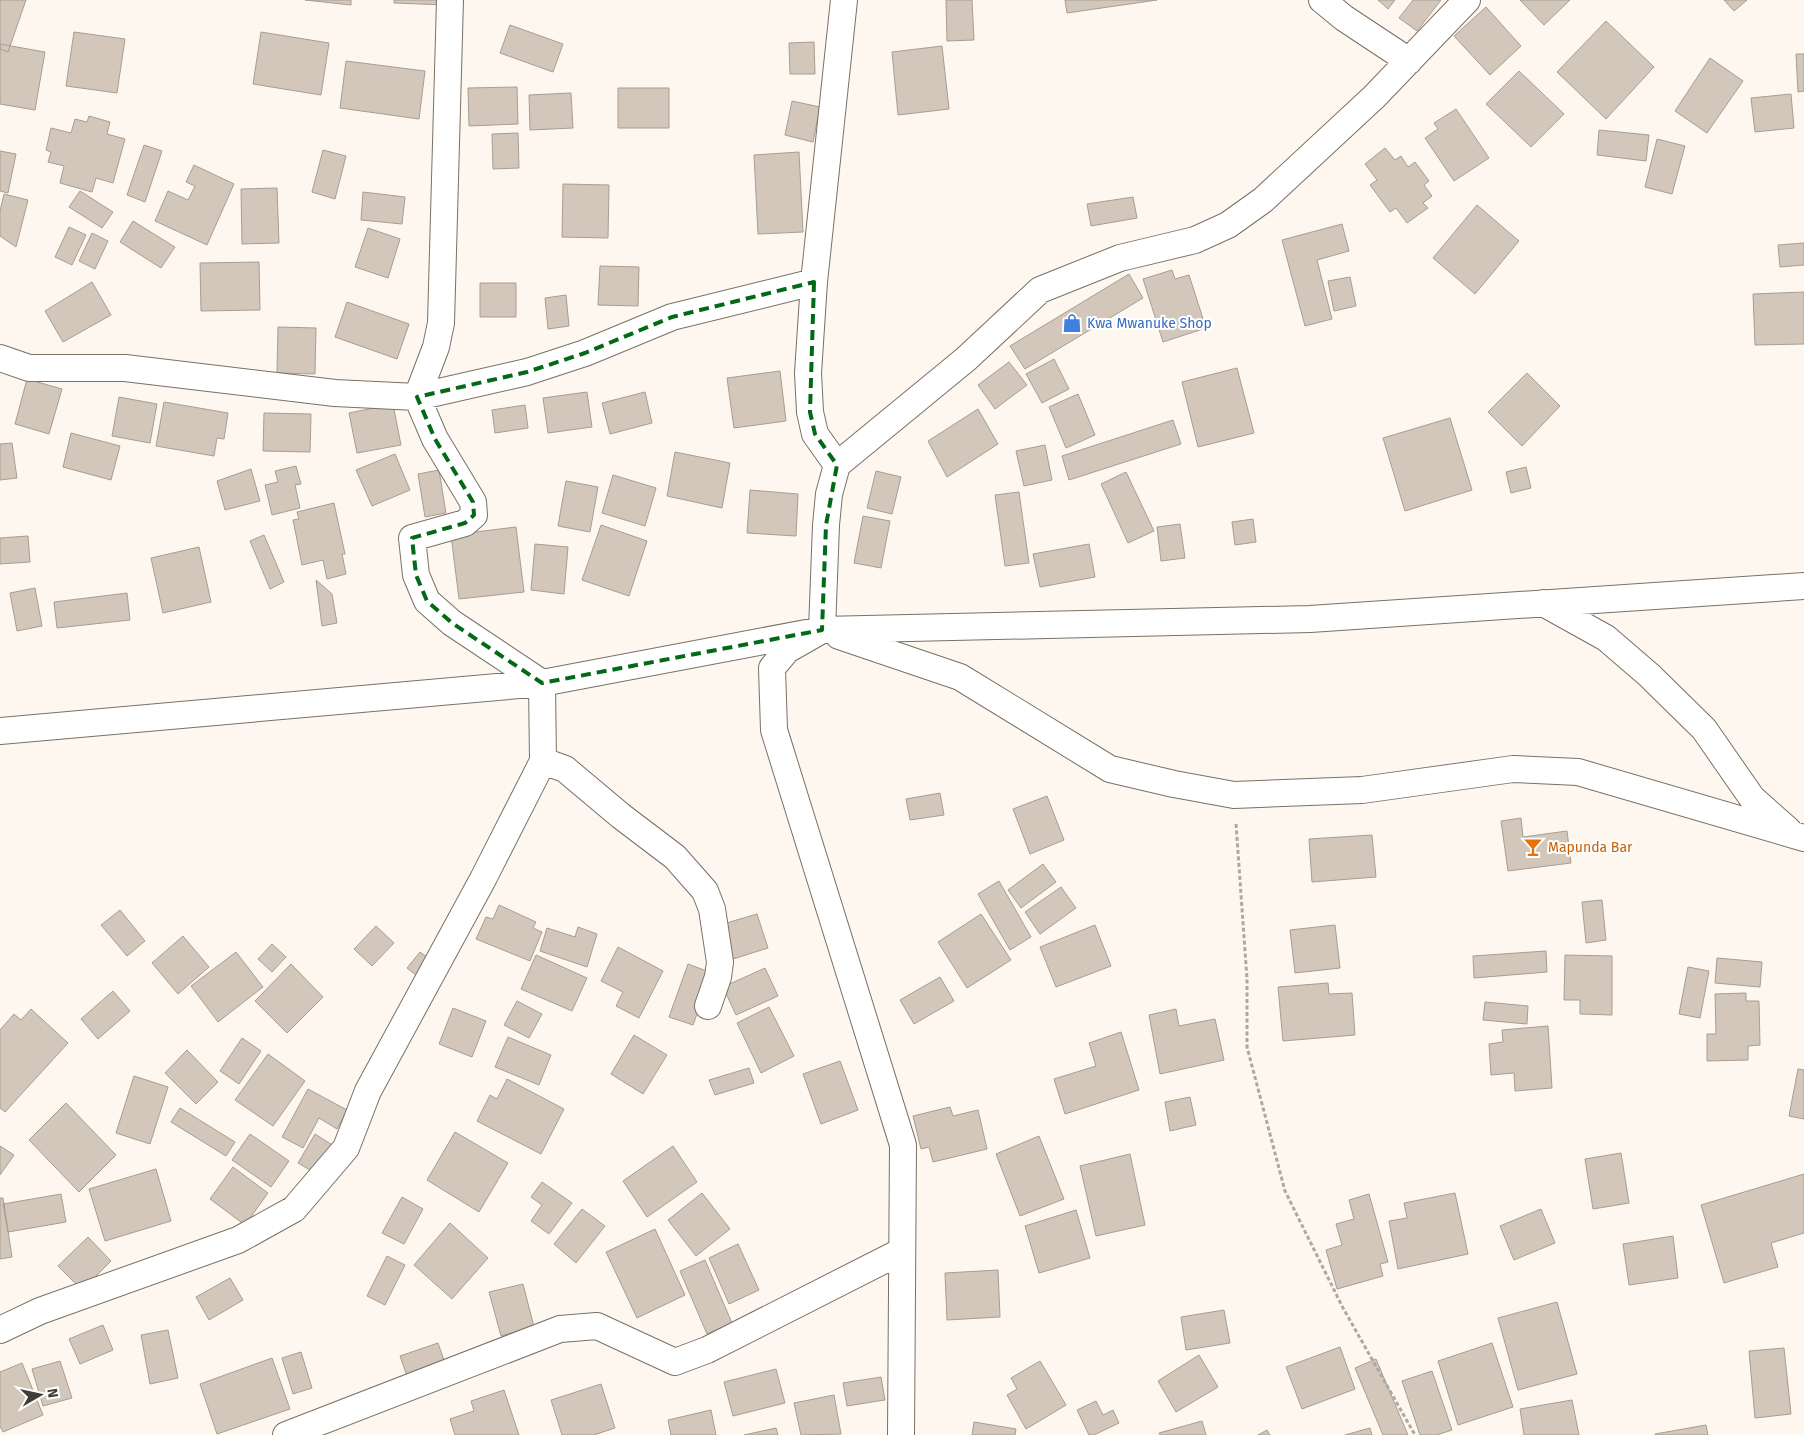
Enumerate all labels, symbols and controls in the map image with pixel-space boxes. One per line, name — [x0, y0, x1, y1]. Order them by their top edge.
shop icon: Kwa Mwanuke Shop — [1061, 312, 1083, 334]
place label: Kwa Mwanuke Shop — [1087, 315, 1212, 332]
bar icon: Mapunda Bar — [1522, 836, 1544, 858]
place label: Mapunda Bar — [1548, 839, 1633, 856]
north arrow — [15, 1370, 65, 1420]
text: N — [43, 1387, 61, 1399]

